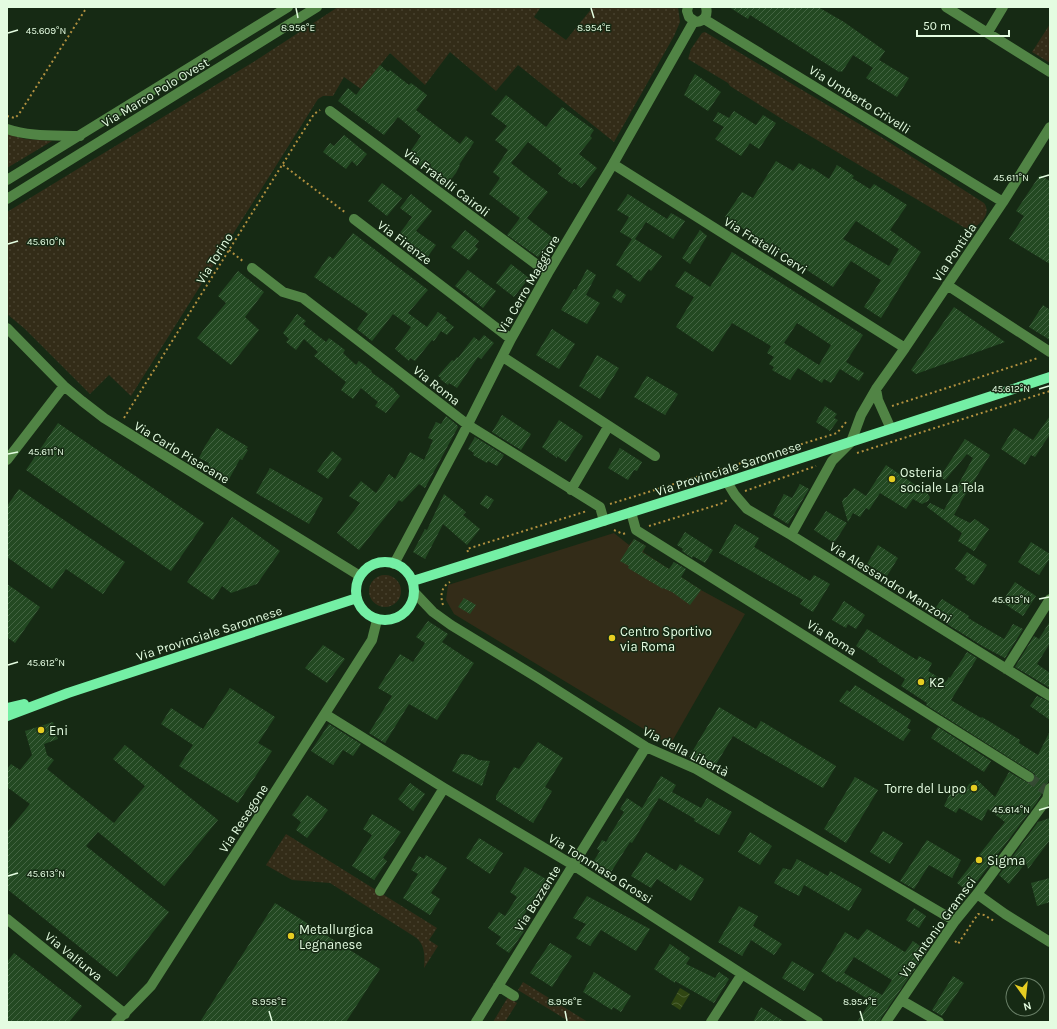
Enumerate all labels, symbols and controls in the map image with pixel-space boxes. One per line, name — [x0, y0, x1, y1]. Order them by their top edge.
scale bar — [917, 12, 1009, 38]
text: 50 m — [923, 19, 951, 33]
text: 8.956°E — [281, 22, 315, 34]
text: 8.954°E — [577, 22, 611, 34]
text: 45.609°N — [26, 25, 66, 37]
street label: Via Marco Polo Ovest — [99, 54, 212, 130]
street label: Via Umberto Crivelli — [806, 62, 913, 137]
street label: Via Fratelli Cairoli — [401, 145, 493, 220]
text: 45.611°N — [993, 172, 1029, 184]
street label: Via Fratelli Cervi — [721, 214, 810, 277]
street label: Via Firenze — [375, 217, 435, 268]
street label: Via Pontida — [929, 220, 979, 284]
street label: Via Torino — [193, 230, 236, 287]
street label: Via Cerro Maggiore — [494, 232, 563, 336]
text: 45.610°N — [27, 236, 65, 248]
street label: Via Roma — [410, 362, 463, 408]
text: 45.612°N — [992, 383, 1030, 395]
street label: Via Carlo Pisacane — [131, 418, 232, 487]
street label: Via Provinciale Saronnese — [653, 438, 803, 499]
text: 45.611°N — [28, 446, 64, 458]
place label: Osteria sociale La Tela — [900, 465, 984, 495]
marker: Osteria sociale La Tela — [887, 474, 897, 484]
street label: Via Alessandro Manzoni — [827, 539, 955, 626]
text: 45.613°N — [992, 594, 1030, 606]
street label: Via Provinciale Saronnese — [134, 603, 284, 664]
street label: Via Roma — [804, 616, 859, 659]
place label: Centro Sportivo via Roma — [620, 624, 712, 654]
marker: Centro Sportivo via Roma — [607, 633, 617, 643]
text: 45.612°N — [27, 657, 65, 669]
place label: K2 — [929, 675, 944, 690]
marker: K2 — [916, 677, 926, 687]
place label: Eni — [49, 723, 68, 738]
street label: Via della Libertà — [640, 723, 731, 780]
marker: Eni — [36, 725, 46, 735]
street label: Via Resegone — [216, 781, 271, 855]
place label: Torre del Lupo — [884, 781, 966, 796]
marker: Torre del Lupo — [969, 783, 979, 793]
text: 45.614°N — [992, 804, 1030, 816]
street label: Via Tommaso Grossi — [546, 830, 656, 907]
place label: Sigma — [987, 853, 1025, 868]
marker: Sigma — [974, 855, 984, 865]
street label: Via Bozzente — [511, 862, 564, 934]
text: 45.613°N — [27, 868, 65, 880]
street label: Via Antonio Gramsci — [896, 874, 979, 980]
place label: Metallurgica Legnanese — [299, 922, 373, 952]
street label: Via Valfurva — [42, 929, 106, 984]
marker: Metallurgica Legnanese — [286, 931, 296, 941]
north arrow — [1005, 977, 1045, 1017]
text: 8.958°E — [252, 996, 286, 1008]
text: 8.956°E — [548, 996, 582, 1008]
text: 8.954°E — [843, 996, 877, 1008]
text: N — [1022, 999, 1033, 1013]

